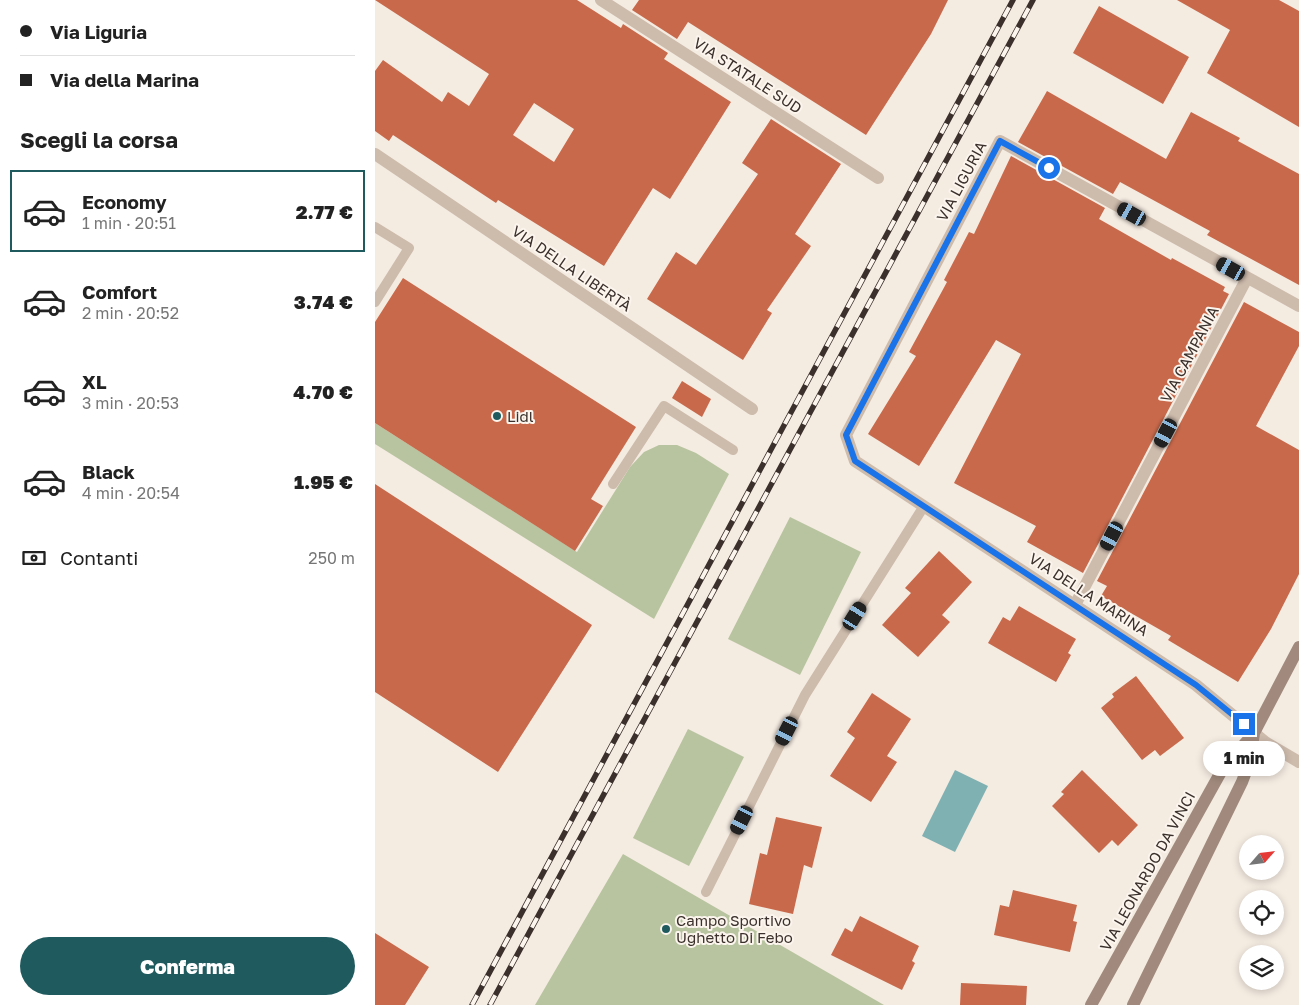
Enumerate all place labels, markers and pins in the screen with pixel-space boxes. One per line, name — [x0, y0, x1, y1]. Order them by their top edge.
place label: Lidl — [507, 407, 534, 425]
marker: Lidl — [491, 410, 503, 422]
place label: Campo Sportivo Ughetto Di Febo — [676, 911, 793, 946]
marker: Campo Sportivo Ughetto Di Febo — [660, 923, 672, 935]

